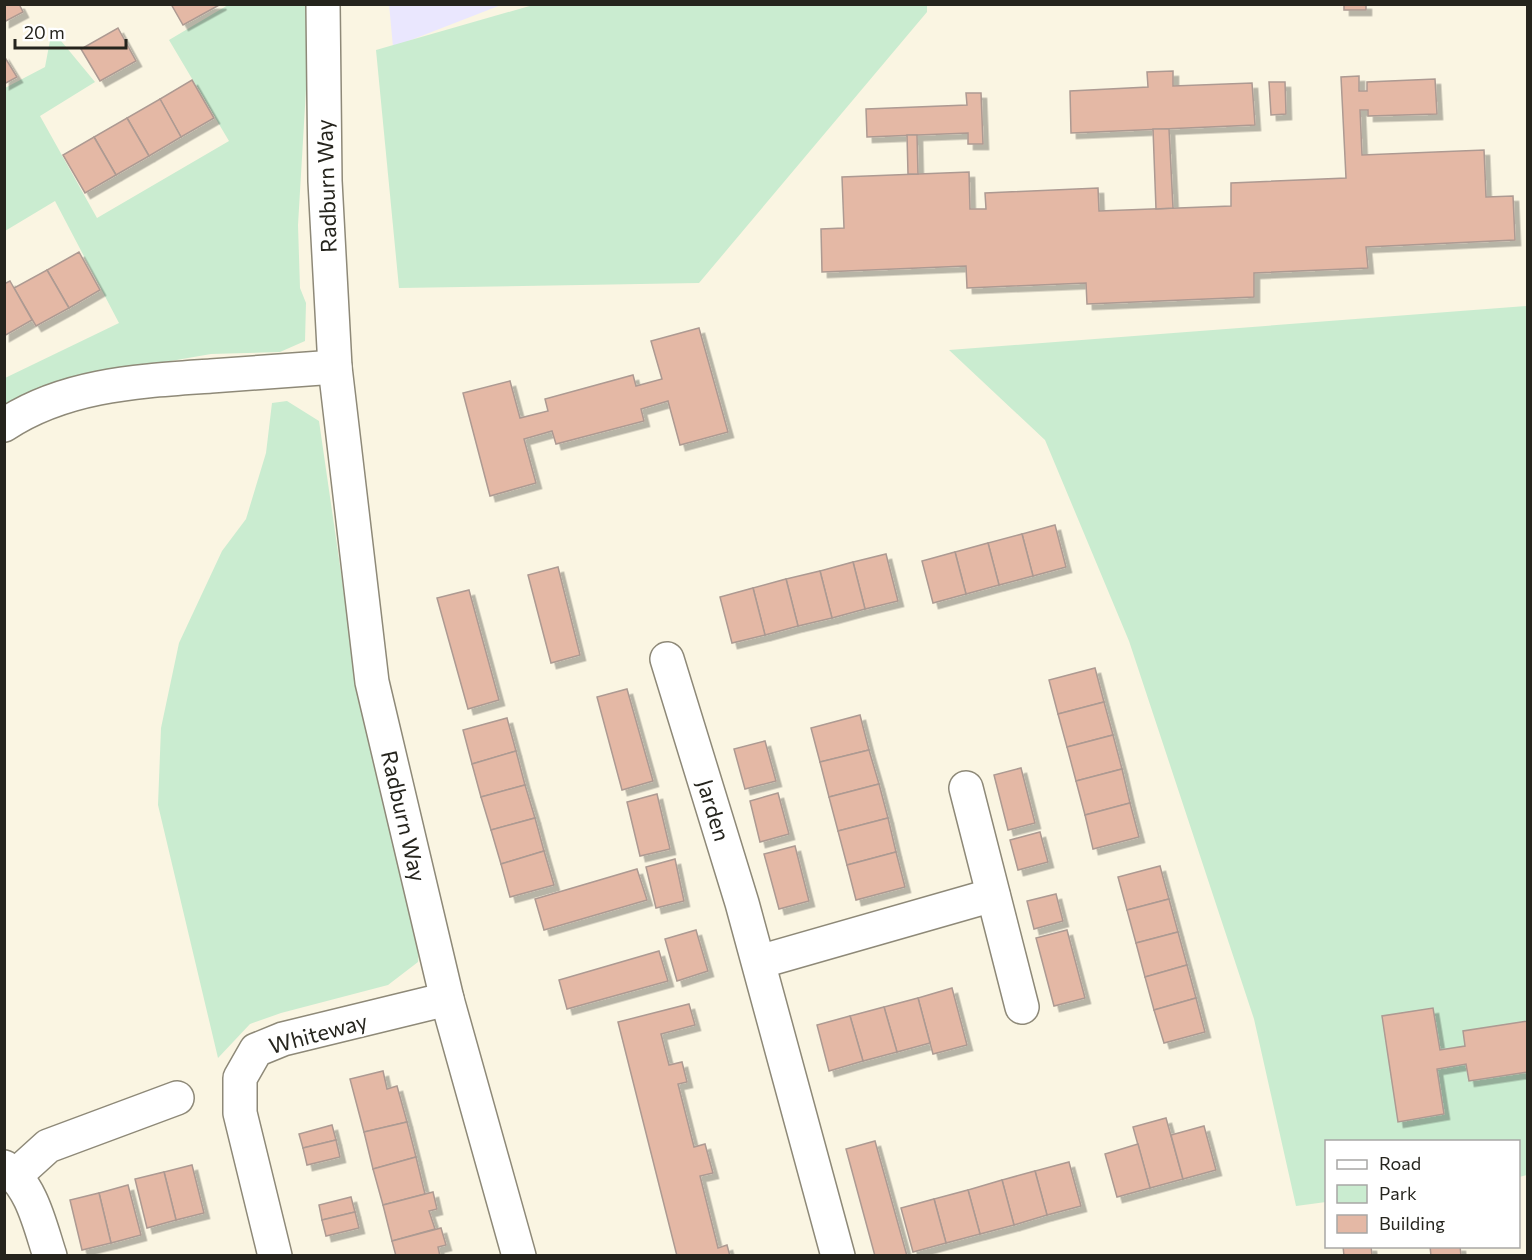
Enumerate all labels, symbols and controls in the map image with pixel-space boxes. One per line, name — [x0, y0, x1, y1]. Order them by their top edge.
scale bar — [15, 12, 126, 50]
text: 20 m — [24, 21, 65, 43]
street label: Radburn Way — [310, 119, 342, 253]
street label: Radburn Way — [376, 748, 432, 884]
street label: Jarden — [692, 776, 736, 844]
street label: Whiteway — [266, 1007, 370, 1059]
legend — [1325, 1140, 1520, 1248]
text: Road — [1379, 1152, 1421, 1174]
text: Park — [1379, 1182, 1417, 1204]
text: Building — [1379, 1212, 1445, 1234]

